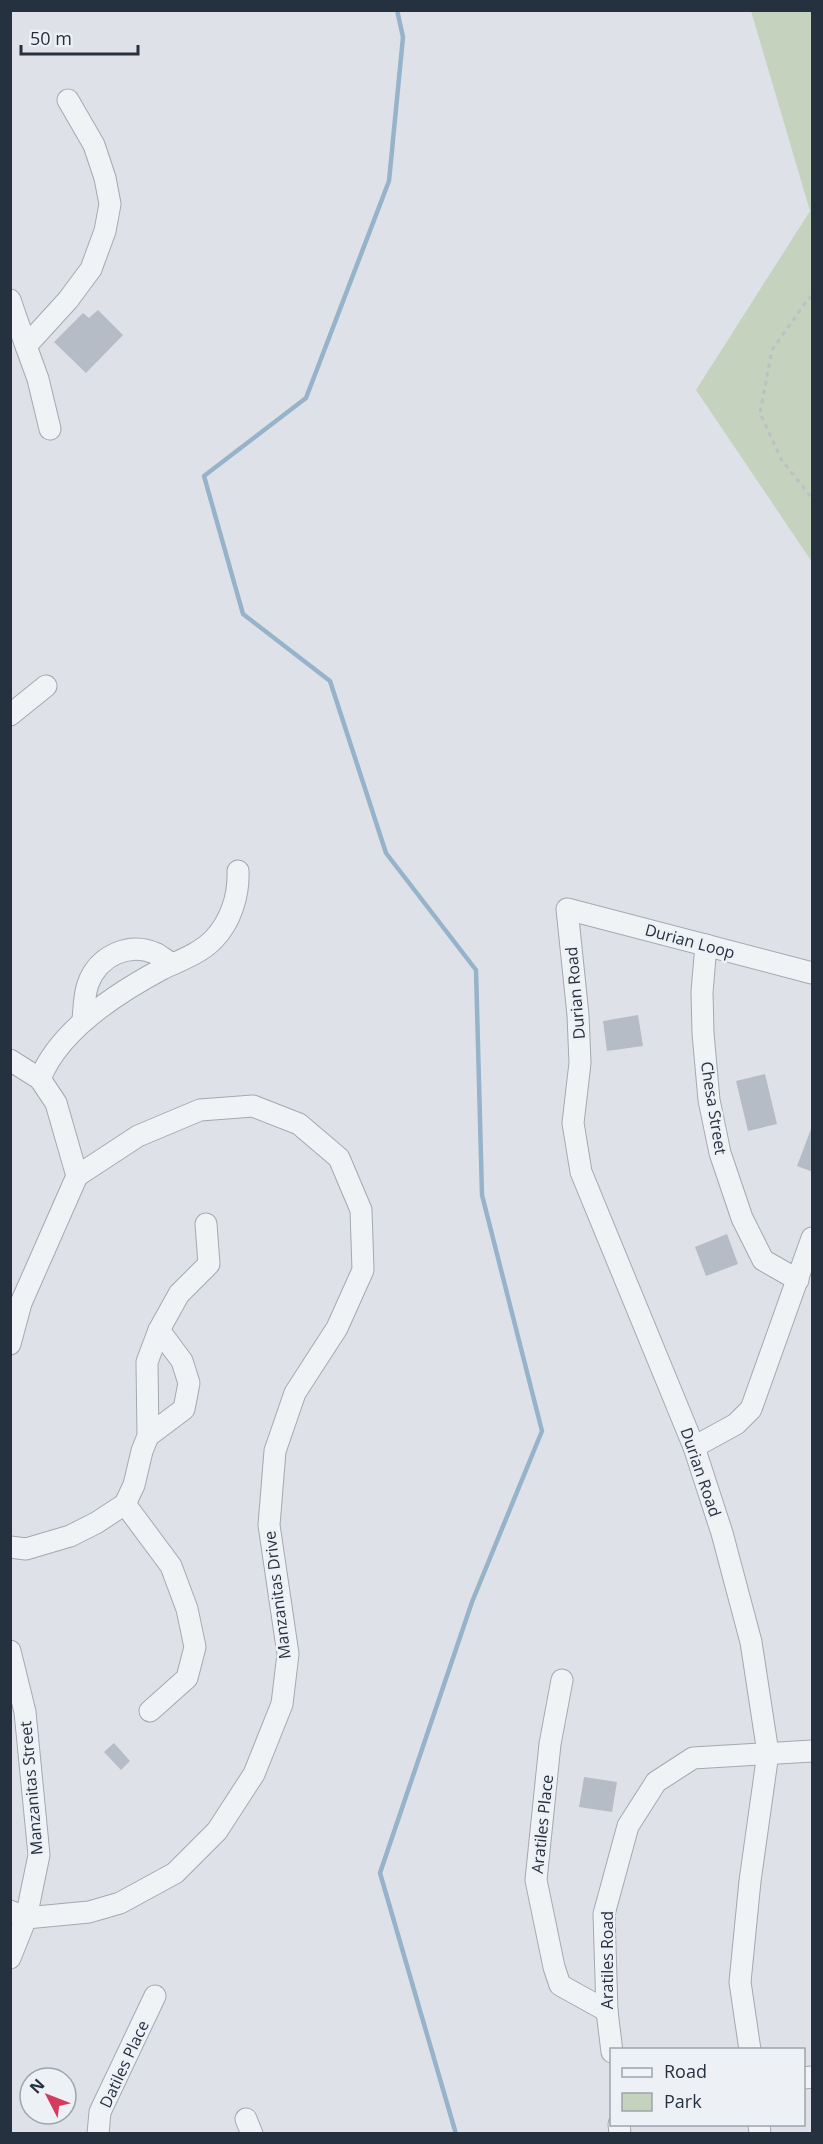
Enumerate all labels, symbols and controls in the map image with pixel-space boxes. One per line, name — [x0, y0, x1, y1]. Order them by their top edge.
scale bar — [21, 18, 138, 56]
text: 50 m — [30, 26, 72, 50]
street label: Durian Loop — [643, 918, 737, 964]
street label: Durian Road — [560, 946, 590, 1040]
street label: Chesa Street — [696, 1060, 732, 1157]
street label: Durian Road — [675, 1424, 727, 1520]
street label: Manzanitas Drive — [258, 1530, 296, 1660]
street label: Manzanitas Street — [14, 1720, 48, 1856]
street label: Aratiles Place — [526, 1773, 558, 1875]
street label: Aratiles Road — [596, 1911, 618, 2009]
street label: Datiles Place — [94, 2017, 154, 2111]
legend — [610, 2048, 805, 2126]
text: Road — [664, 2059, 707, 2083]
north arrow — [18, 2066, 78, 2126]
text: N — [24, 2074, 49, 2098]
text: Park — [664, 2089, 702, 2113]

